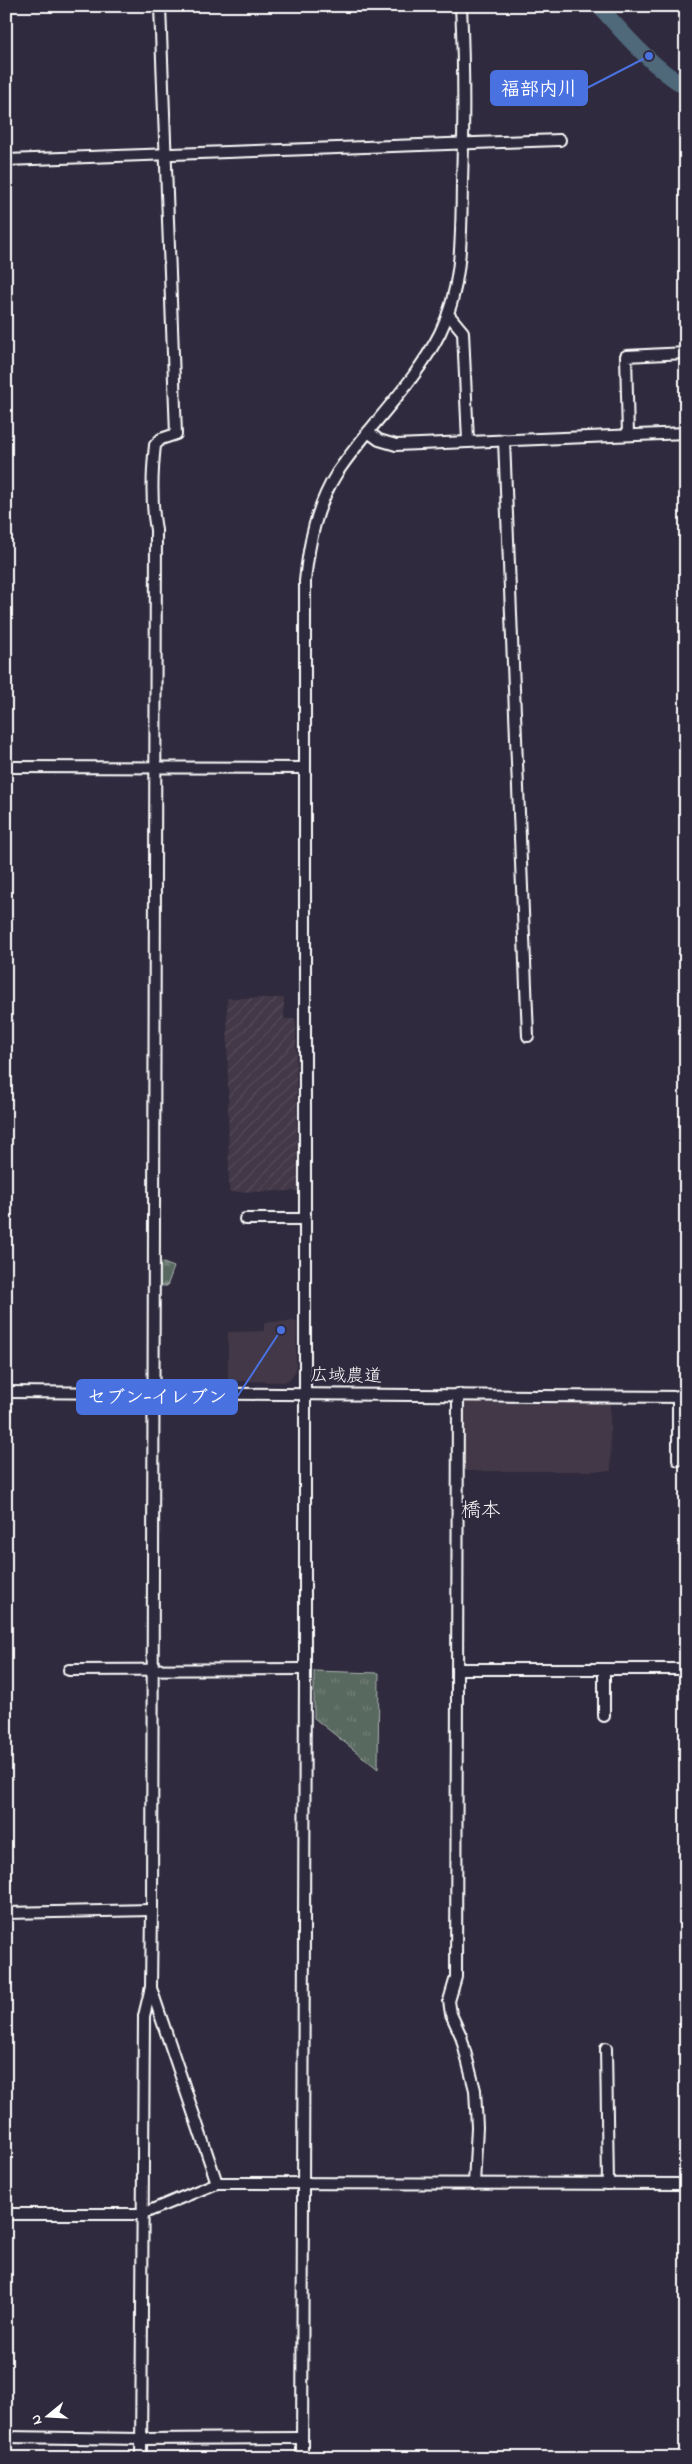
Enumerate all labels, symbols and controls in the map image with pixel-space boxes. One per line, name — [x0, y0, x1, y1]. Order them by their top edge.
callout: 福部内川 — [491, 71, 587, 105]
text: 福部内川 — [501, 77, 577, 104]
street label: 広域農道 — [310, 1363, 382, 1391]
callout: セブン-イレブン — [77, 1380, 237, 1414]
text: セブン-イレブン — [87, 1385, 227, 1412]
district label: 橋本 — [461, 1497, 501, 1526]
north arrow — [22, 2392, 72, 2442]
text: N — [26, 2412, 49, 2427]

